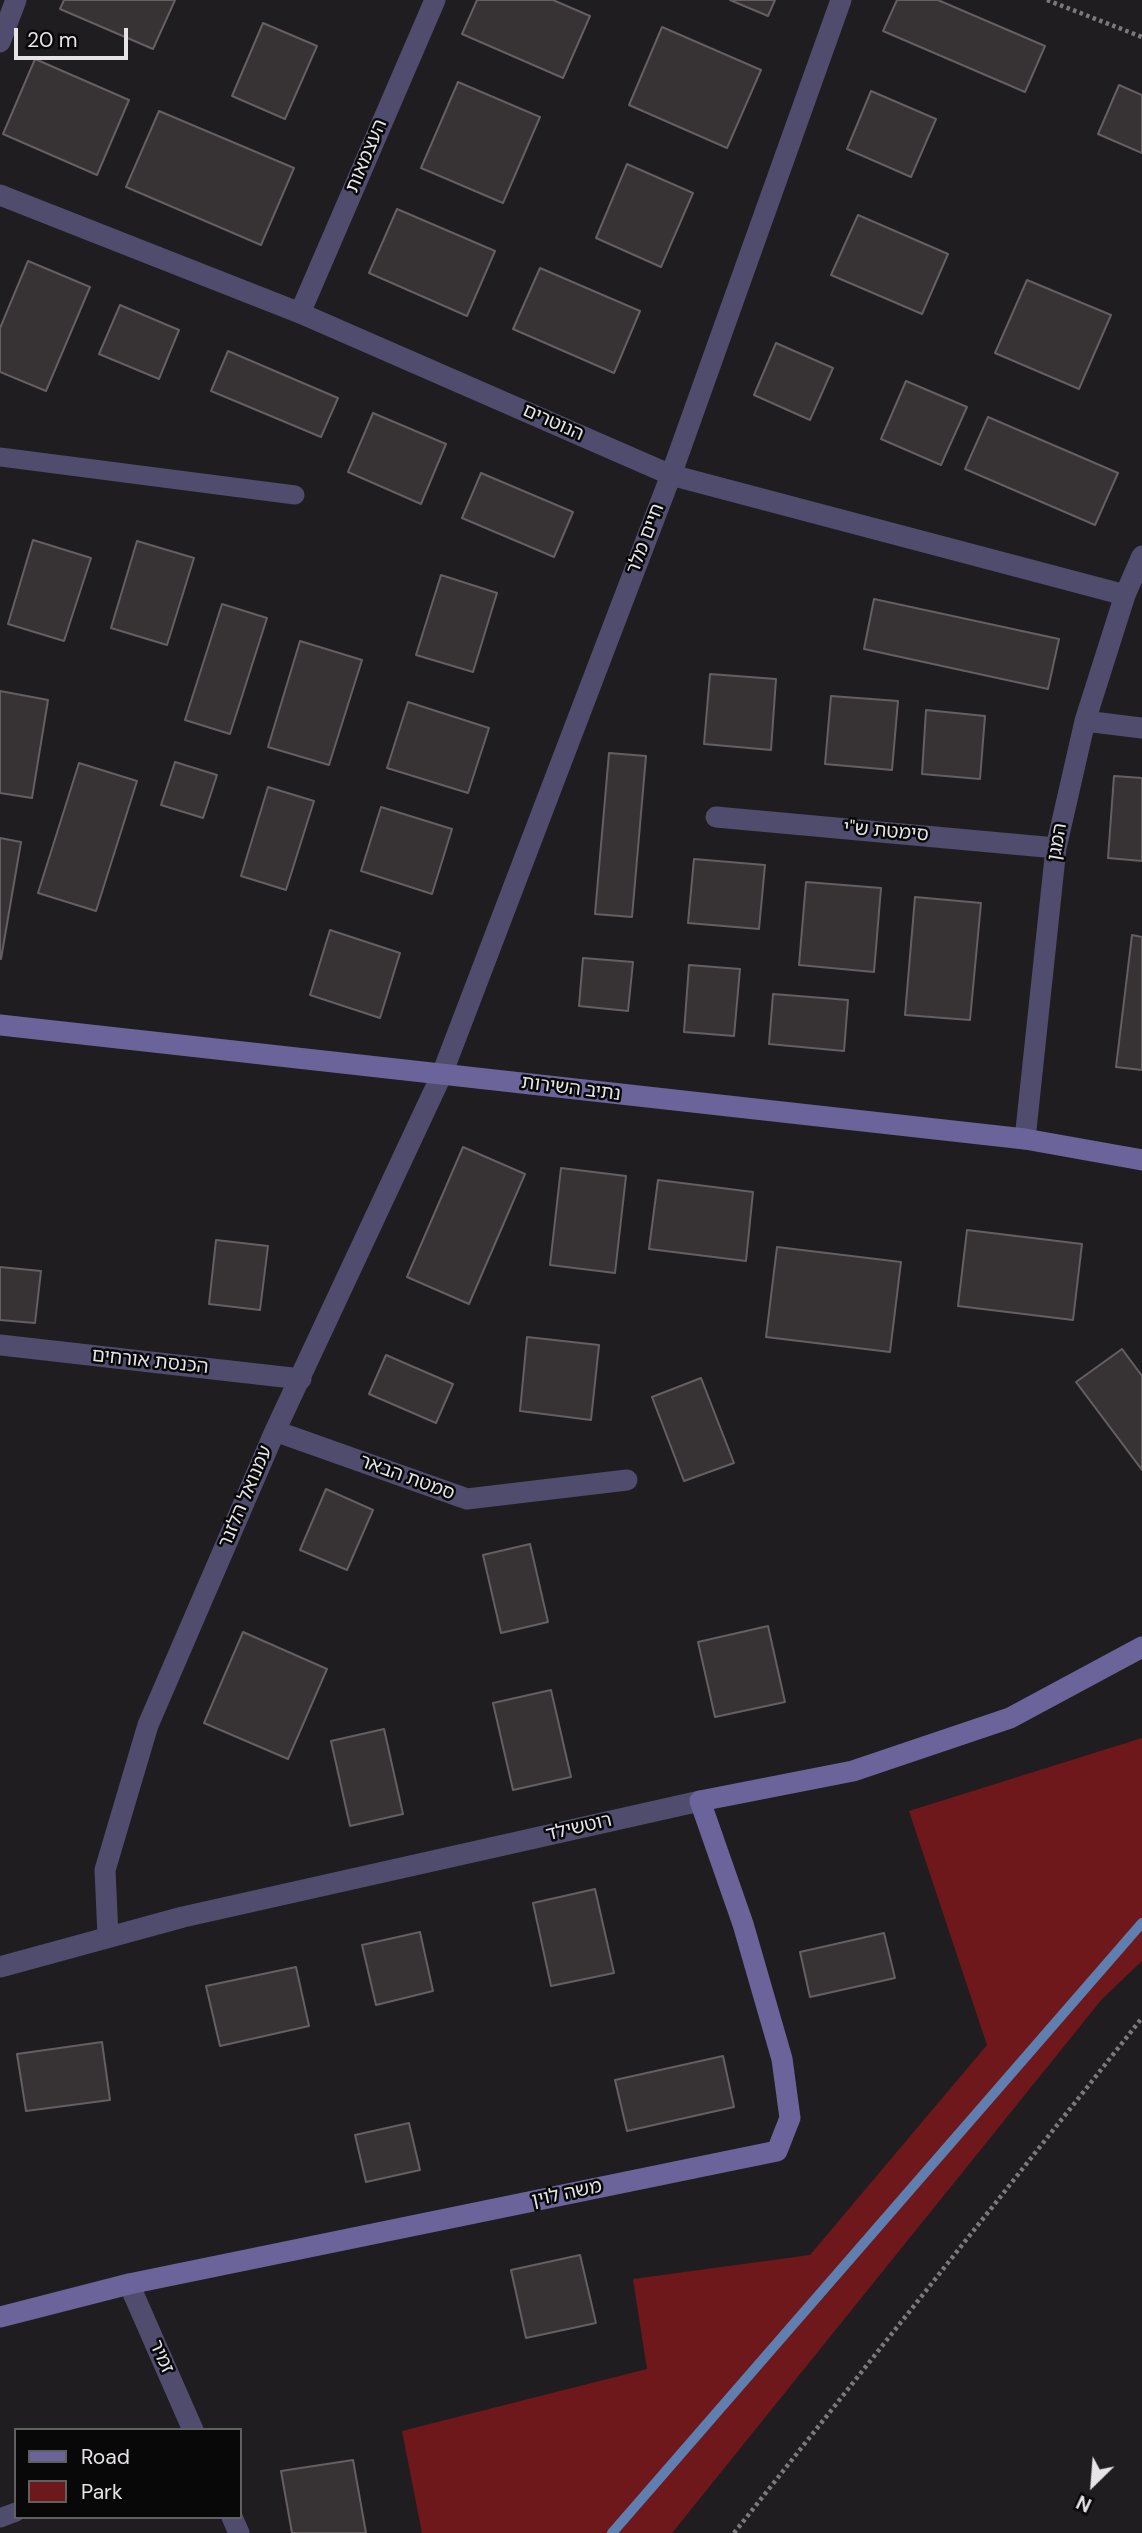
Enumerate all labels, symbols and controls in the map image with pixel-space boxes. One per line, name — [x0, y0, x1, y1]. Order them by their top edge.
scale bar — [18, 14, 131, 58]
text: 20 m — [27, 26, 78, 54]
street label: העצמאות — [341, 116, 393, 196]
street label: הנוטרים — [519, 400, 587, 446]
street label: חיים מלר — [622, 501, 670, 577]
street label: סימטת ש"י — [842, 817, 930, 847]
street label: המגן — [1043, 821, 1073, 863]
street label: נתיב השירות — [520, 1072, 622, 1106]
street label: הכנסת אורחים — [91, 1345, 209, 1379]
street label: עמנואל הלזנר — [214, 1442, 278, 1552]
street label: סמטת הבאר — [356, 1450, 458, 1506]
street label: רוטשילד — [544, 1809, 614, 1847]
street label: משה לוין — [530, 2175, 604, 2213]
street label: זמיר — [144, 2337, 178, 2377]
legend — [14, 2428, 242, 2519]
text: Road — [81, 2443, 130, 2471]
north arrow — [1058, 2449, 1128, 2519]
text: Park — [81, 2478, 122, 2506]
text: N — [1072, 2489, 1095, 2518]

